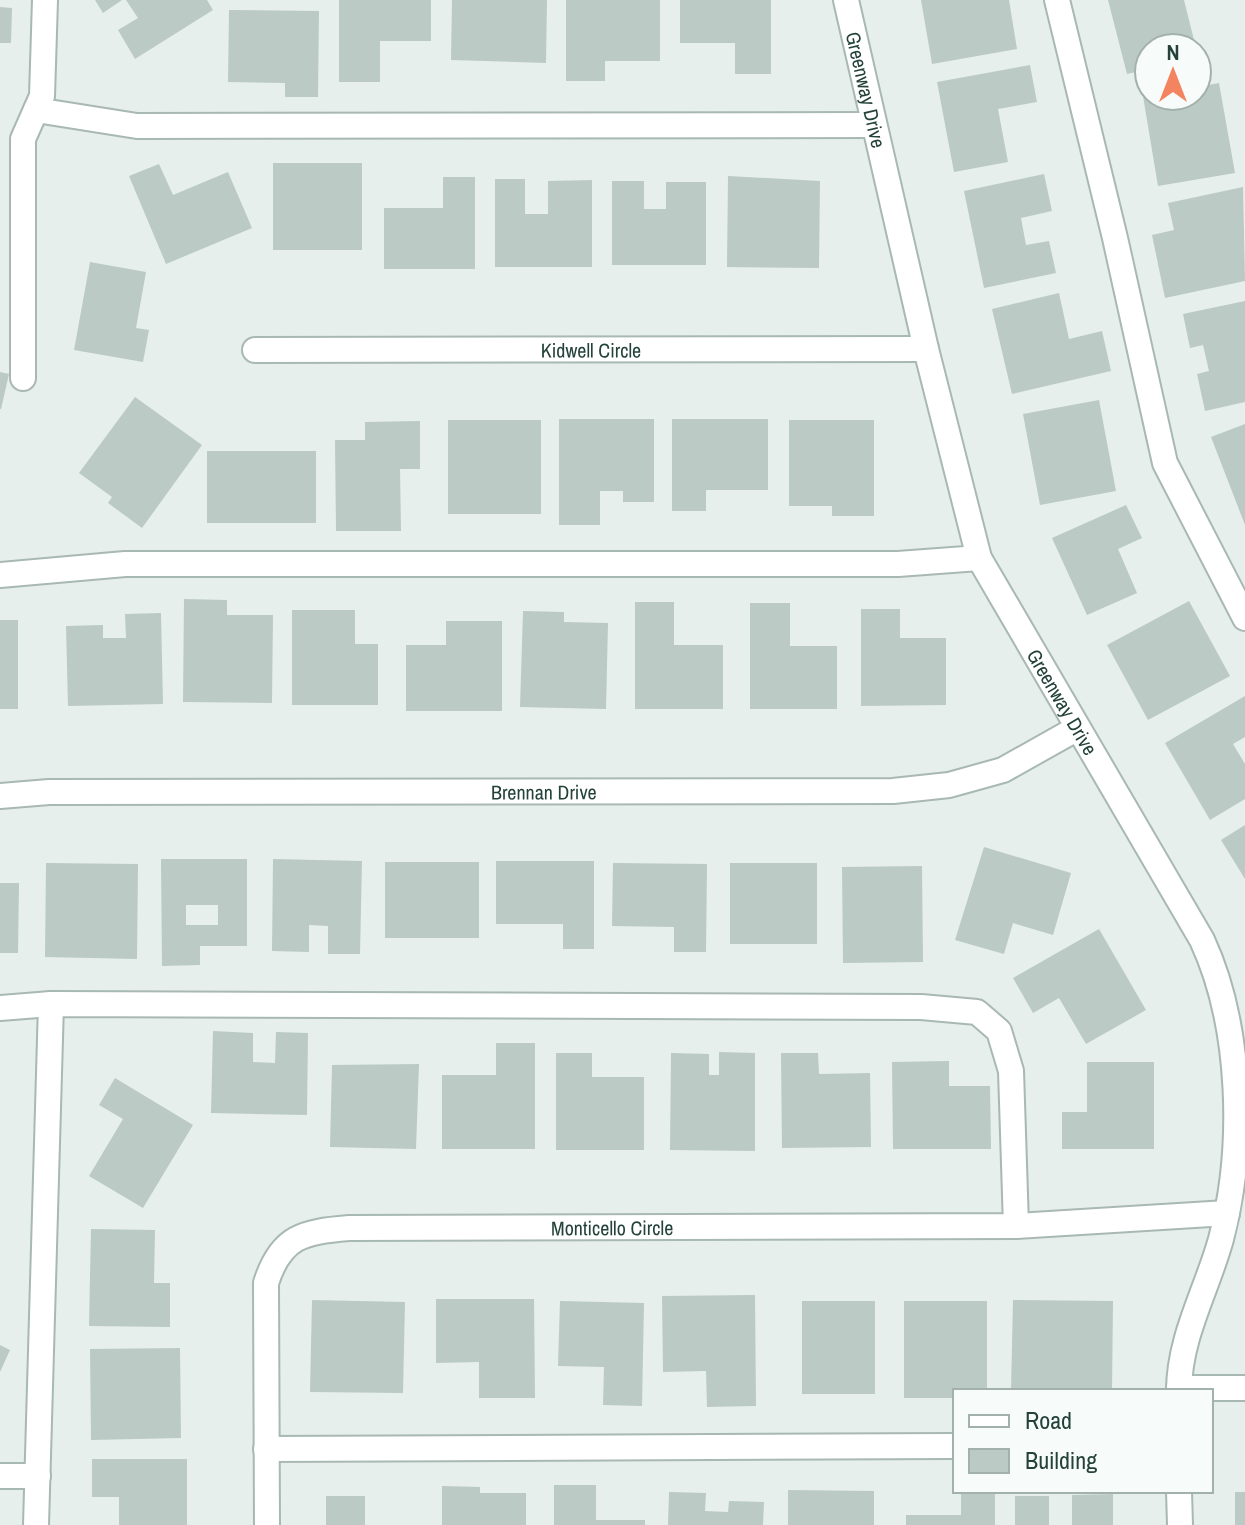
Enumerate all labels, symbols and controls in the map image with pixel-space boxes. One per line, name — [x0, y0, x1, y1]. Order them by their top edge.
street label: Greenway Drive — [840, 29, 893, 150]
north arrow — [1133, 32, 1213, 112]
text: N — [1166, 37, 1180, 67]
street label: Kidwell Circle — [541, 336, 641, 363]
street label: Greenway Drive — [1021, 644, 1104, 760]
street label: Brennan Drive — [491, 778, 597, 805]
street label: Monticello Circle — [551, 1214, 673, 1241]
legend — [953, 1389, 1213, 1493]
text: Road — [1025, 1404, 1072, 1436]
text: Building — [1025, 1444, 1097, 1476]

